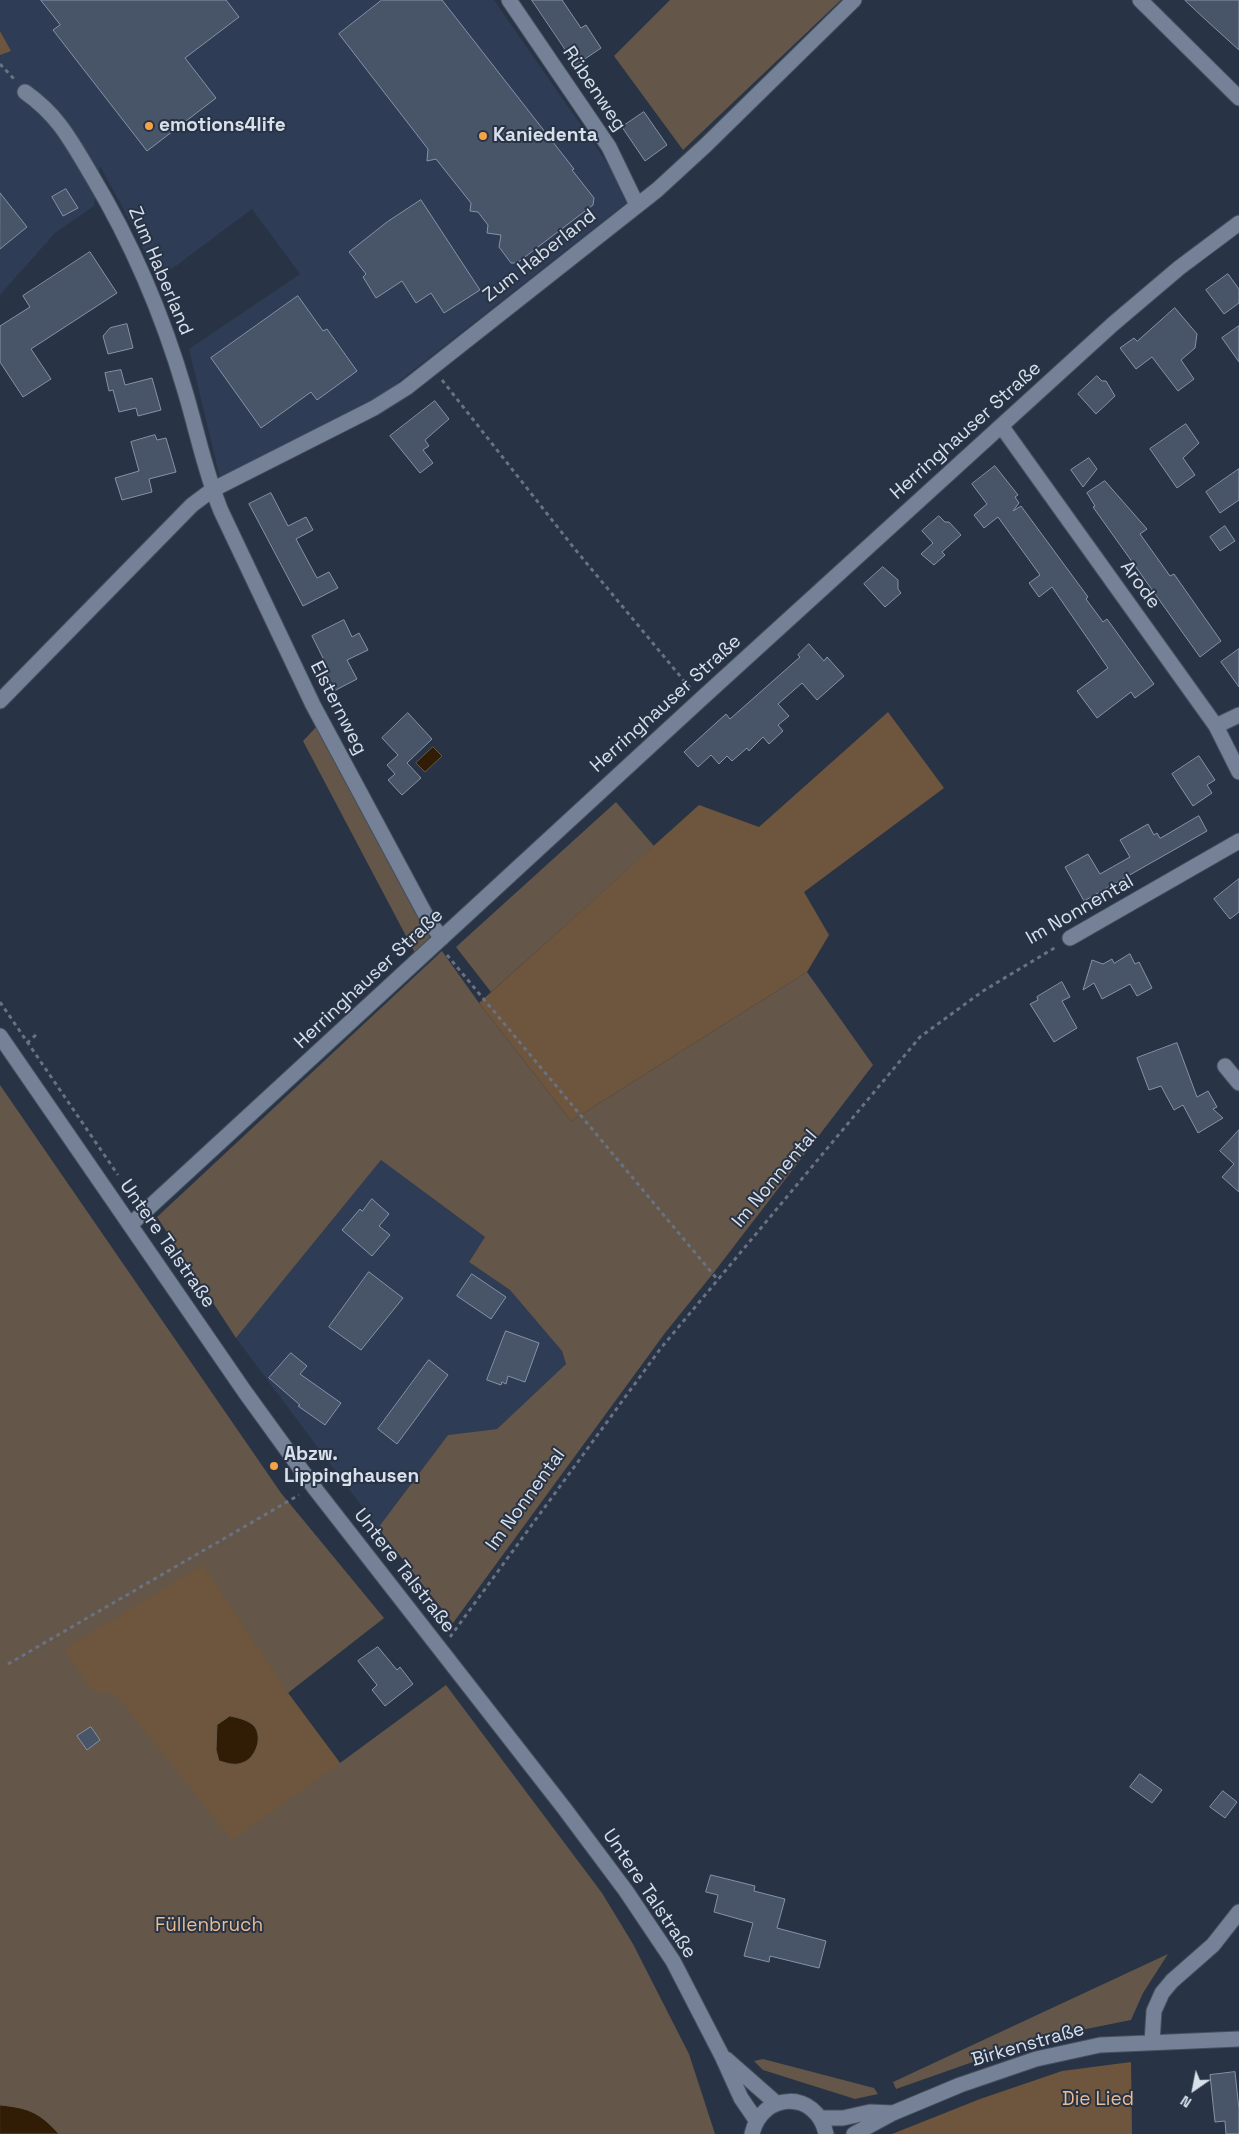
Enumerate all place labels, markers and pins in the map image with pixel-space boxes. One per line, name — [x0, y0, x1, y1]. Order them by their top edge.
place label: emotions4life — [159, 115, 286, 137]
marker: emotions4life — [143, 120, 155, 132]
place label: Kaniedenta — [493, 125, 598, 147]
marker: Kaniedenta — [477, 130, 489, 142]
place label: Abzw. Lippinghausen — [284, 1444, 419, 1488]
marker: Abzw. Lippinghausen — [268, 1460, 280, 1472]

